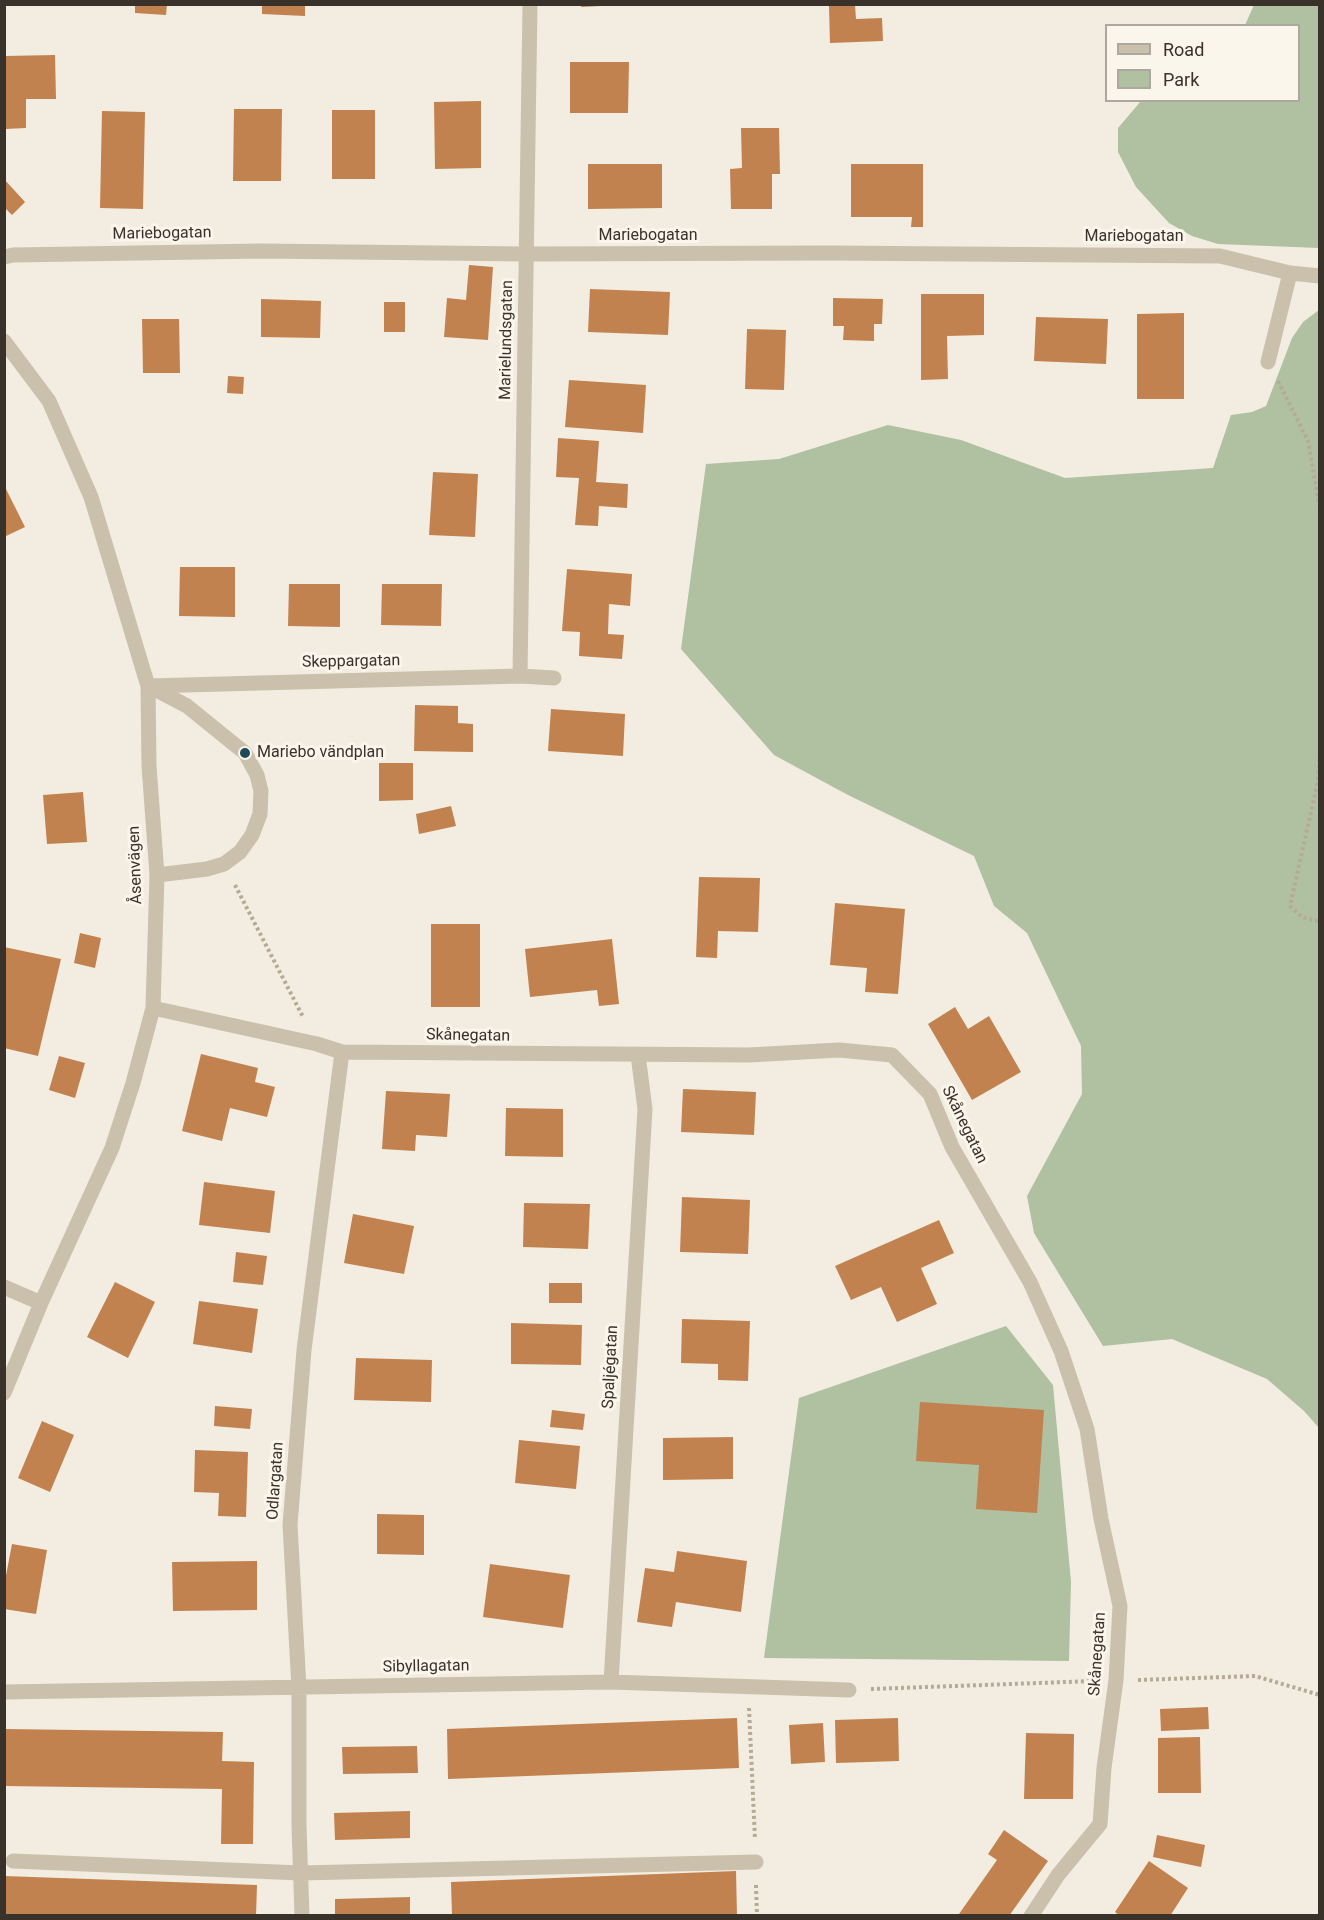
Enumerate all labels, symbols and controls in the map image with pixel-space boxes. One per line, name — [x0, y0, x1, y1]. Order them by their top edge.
legend — [1105, 24, 1300, 102]
text: Road — [1163, 39, 1204, 60]
text: Park — [1163, 69, 1199, 90]
street label: Mariebogatan — [112, 224, 212, 244]
street label: Mariebogatan — [598, 226, 698, 246]
street label: Mariebogatan — [1084, 227, 1184, 247]
street label: Marielundsgatan — [496, 280, 518, 400]
street label: Skeppargatan — [302, 652, 400, 672]
place label: Mariebo vändplan — [257, 743, 384, 763]
marker: Mariebo vändplan — [238, 746, 252, 760]
street label: Åsenvägen — [125, 825, 147, 905]
street label: Skånegatan — [426, 1026, 510, 1046]
street label: Skånegatan — [937, 1083, 991, 1167]
street label: Spaljégatan — [599, 1325, 623, 1409]
street label: Odlargatan — [264, 1441, 288, 1521]
street label: Skånegatan — [1085, 1611, 1111, 1697]
street label: Sibyllagatan — [382, 1657, 470, 1677]

